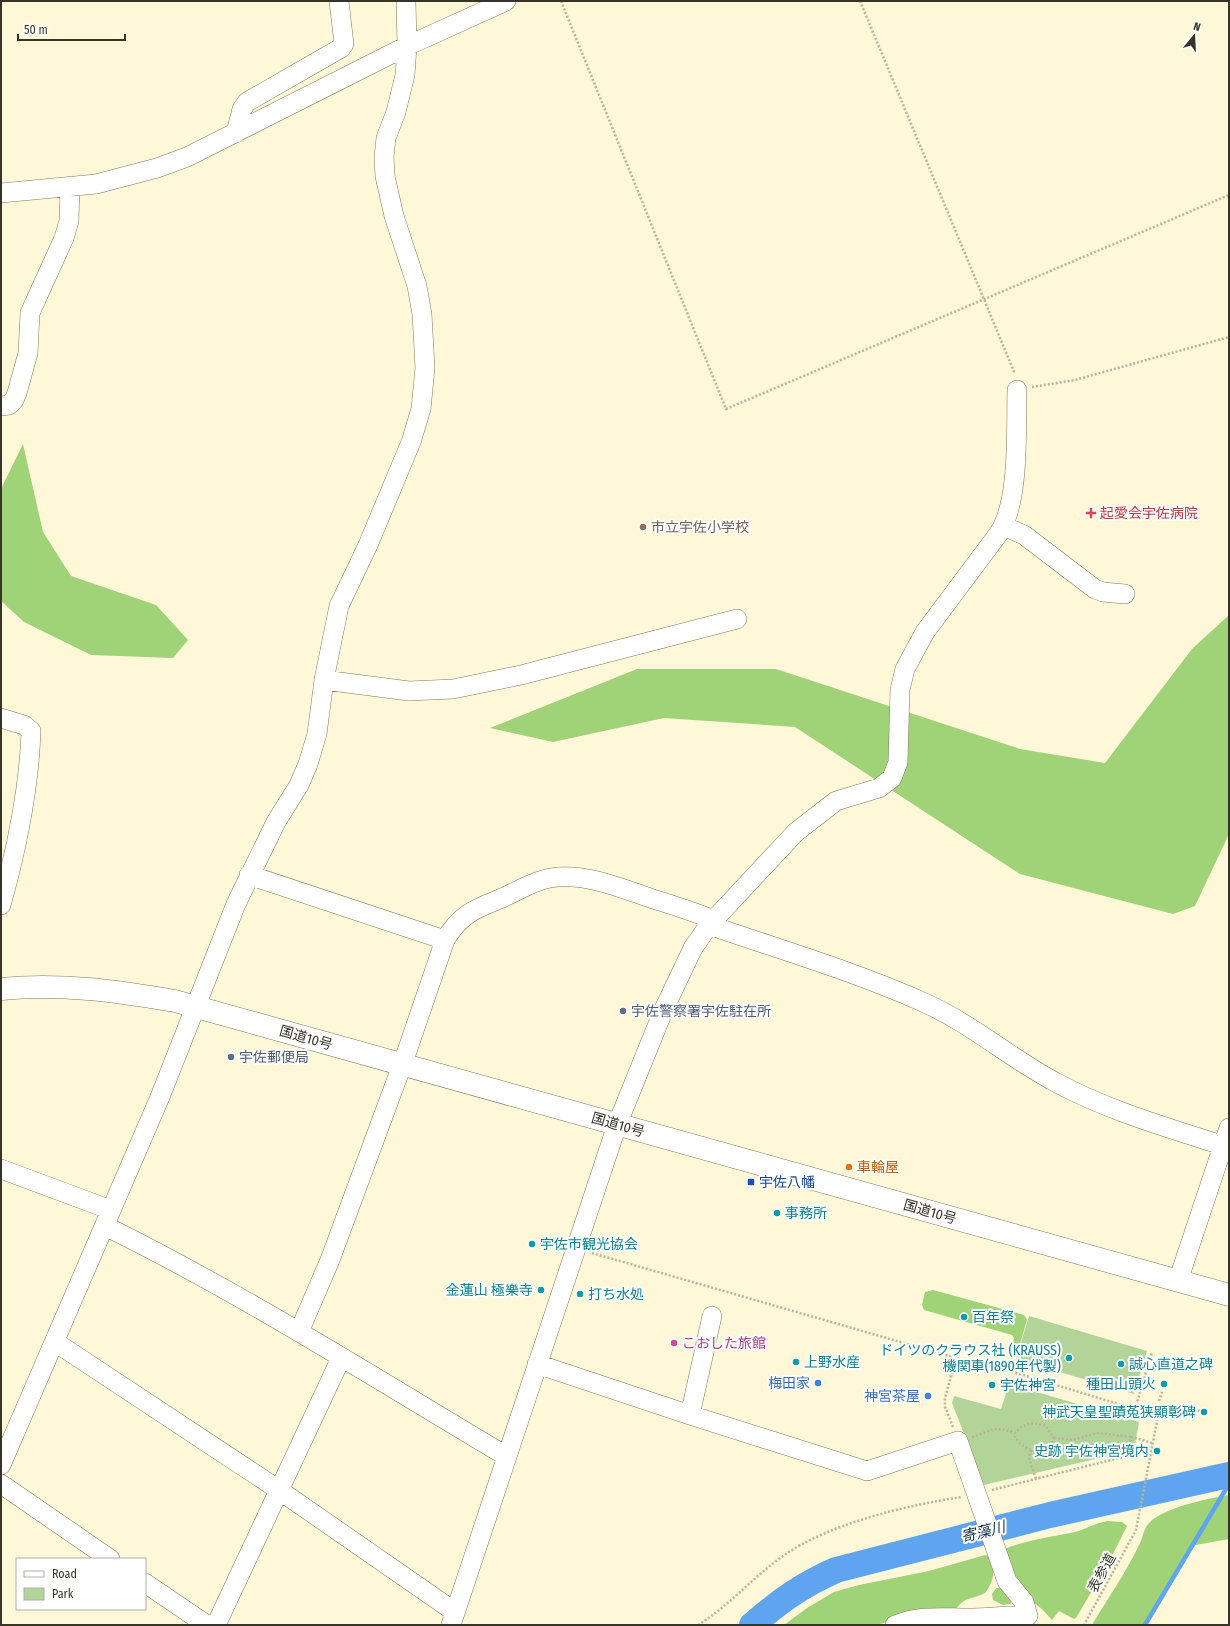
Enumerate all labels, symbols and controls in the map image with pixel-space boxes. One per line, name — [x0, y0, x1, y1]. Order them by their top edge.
scale bar — [18, 16, 125, 42]
north arrow — [1174, 16, 1214, 56]
text: N — [1192, 20, 1202, 34]
text: 50 m — [24, 23, 48, 37]
place label: 起愛会宇佐病院 — [1100, 505, 1198, 522]
marker: 起愛会宇佐病院 — [1085, 507, 1097, 519]
place label: 市立宇佐小学校 — [651, 519, 749, 536]
marker: 市立宇佐小学校 — [638, 522, 648, 532]
place label: 宇佐警察署宇佐駐在所 — [631, 1003, 771, 1020]
marker: 宇佐警察署宇佐駐在所 — [618, 1006, 628, 1016]
street label: 国道10号 — [277, 1022, 335, 1054]
place label: 宇佐郵便局 — [239, 1049, 309, 1066]
marker: 宇佐郵便局 — [226, 1052, 236, 1062]
street label: 国道10号 — [589, 1109, 647, 1141]
place label: 車輪屋 — [857, 1159, 899, 1176]
marker: 車輪屋 — [844, 1162, 854, 1172]
place label: 宇佐八幡 — [759, 1174, 815, 1191]
marker: 宇佐八幡 — [746, 1177, 756, 1187]
street label: 国道10号 — [901, 1196, 959, 1228]
place label: 事務所 — [785, 1205, 827, 1222]
marker: 事務所 — [772, 1208, 782, 1218]
place label: 宇佐市観光協会 — [540, 1236, 638, 1253]
marker: 宇佐市観光協会 — [527, 1239, 537, 1249]
place label: 金蓮山 極樂寺 — [446, 1282, 533, 1299]
marker: 金蓮山 極樂寺 — [536, 1285, 546, 1295]
place label: 打ち水処 — [588, 1286, 644, 1303]
marker: 打ち水処 — [575, 1289, 585, 1299]
place label: 百年祭 — [972, 1309, 1014, 1326]
marker: 百年祭 — [959, 1312, 969, 1322]
place label: こおした旅館 — [682, 1335, 766, 1352]
marker: こおした旅館 — [669, 1338, 679, 1348]
place label: ドイツのクラウス社 (KRAUSS) 機関車(1890年代製) — [879, 1342, 1061, 1375]
marker: ドイツのクラウス社 (KRAUSS) 機関車(1890年代製) — [1064, 1353, 1074, 1363]
place label: 上野水産 — [804, 1354, 860, 1371]
place label: 誠心直道之碑 — [1129, 1356, 1213, 1373]
marker: 上野水産 — [791, 1357, 801, 1367]
marker: 誠心直道之碑 — [1116, 1359, 1126, 1369]
place label: 梅田家 — [768, 1375, 810, 1392]
place label: 種田山頭火 — [1086, 1376, 1156, 1393]
place label: 宇佐神宮 — [1000, 1377, 1056, 1394]
marker: 梅田家 — [813, 1378, 823, 1388]
marker: 種田山頭火 — [1159, 1379, 1169, 1389]
marker: 宇佐神宮 — [987, 1380, 997, 1390]
place label: 神宮茶屋 — [864, 1388, 920, 1405]
marker: 神宮茶屋 — [923, 1391, 933, 1401]
place label: 神武天皇聖蹟菟狭顯彰碑 — [1042, 1404, 1196, 1421]
marker: 神武天皇聖蹟菟狭顯彰碑 — [1199, 1407, 1209, 1417]
place label: 史跡 宇佐神宮境内 — [1034, 1443, 1149, 1460]
marker: 史跡 宇佐神宮境内 — [1152, 1446, 1162, 1456]
water label: 寄藻川 — [959, 1517, 1009, 1546]
street label: 表参道 — [1084, 1551, 1120, 1595]
legend — [16, 1558, 146, 1610]
text: Road — [52, 1567, 77, 1581]
text: Park — [52, 1587, 74, 1601]

